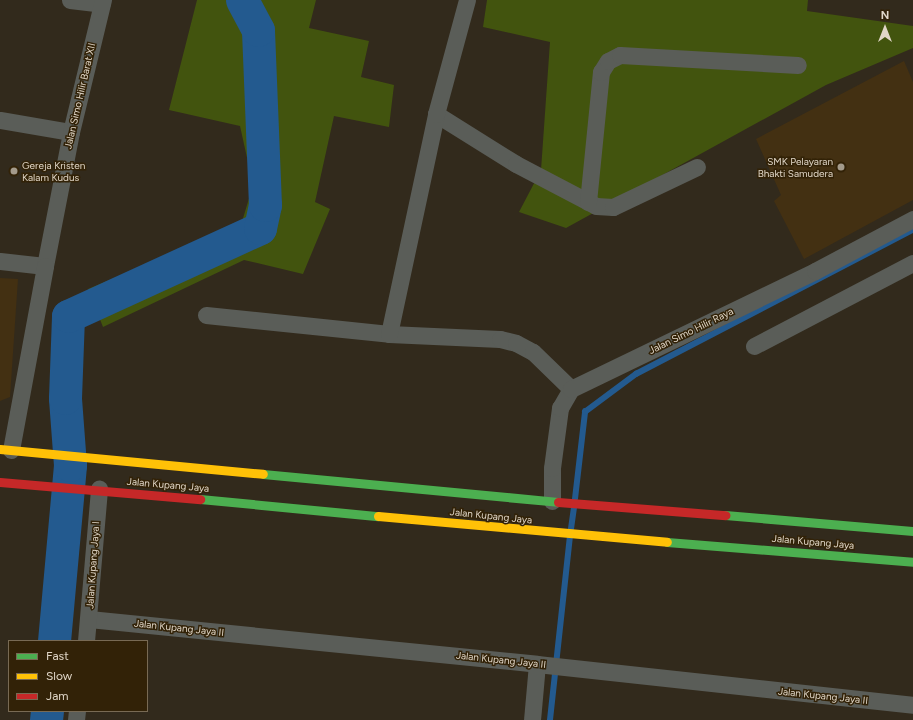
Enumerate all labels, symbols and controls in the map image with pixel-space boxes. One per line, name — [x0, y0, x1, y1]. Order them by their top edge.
north arrow — [865, 8, 905, 48]
text: N — [881, 9, 889, 22]
street label: Jalan Simo Hilir Barat XII — [62, 42, 98, 150]
place label: SMK Pelayaran Bhakti Samudera — [758, 155, 833, 178]
place label: Gereja Kristen Kalam Kudus — [22, 159, 85, 182]
marker: SMK Pelayaran Bhakti Samudera — [836, 162, 846, 172]
marker: Gereja Kristen Kalam Kudus — [9, 166, 19, 176]
street label: Jalan Simo Hilir Raya — [647, 305, 735, 357]
street label: Jalan Kupang Jaya — [126, 475, 210, 495]
street label: Jalan Kupang Jaya — [449, 506, 533, 526]
street label: Jalan Kupang Jaya I — [84, 521, 102, 609]
street label: Jalan Kupang Jaya — [771, 532, 855, 552]
street label: Jalan Kupang Jaya II — [133, 617, 225, 639]
legend — [8, 640, 148, 712]
text: Fast — [46, 649, 69, 663]
street label: Jalan Kupang Jaya II — [455, 649, 547, 671]
text: Slow — [46, 669, 72, 683]
street label: Jalan Kupang Jaya II — [777, 685, 869, 707]
text: Jam — [46, 689, 69, 703]

